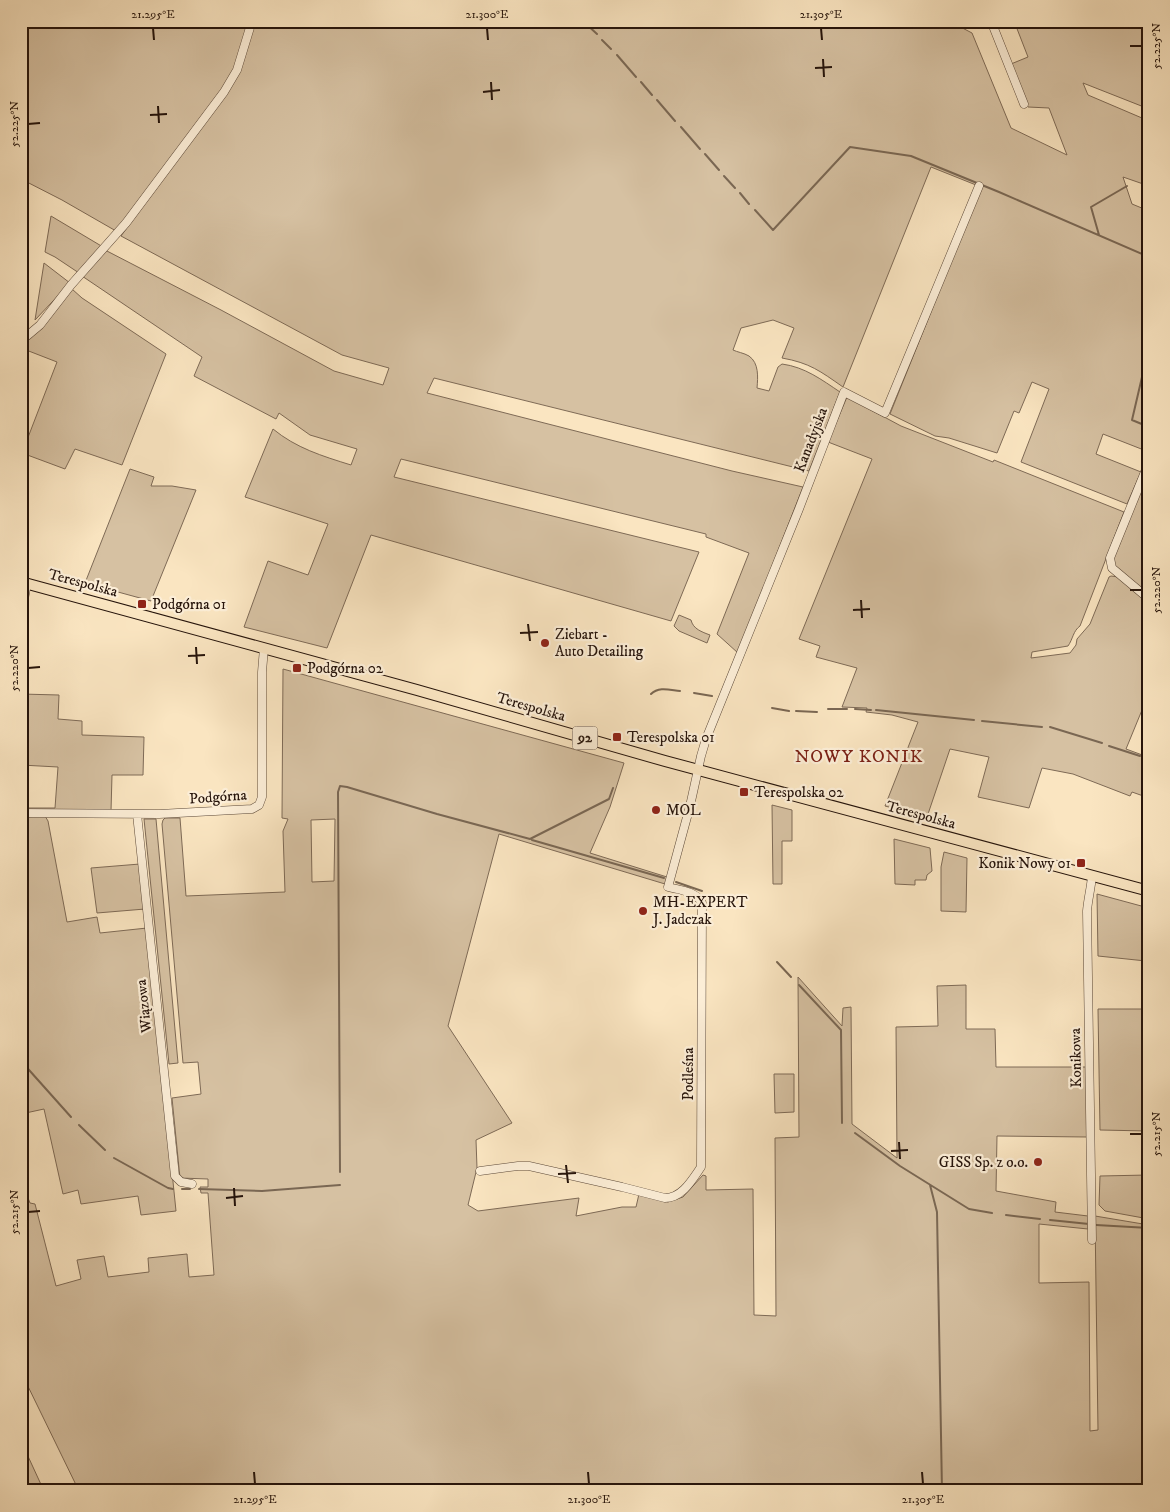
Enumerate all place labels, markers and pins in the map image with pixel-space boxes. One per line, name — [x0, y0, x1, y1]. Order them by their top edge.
place label: Podgórna 01 — [152, 595, 226, 614]
marker: Podgórna 01 — [136, 598, 148, 610]
place label: Ziebart - Auto Detailing — [555, 625, 644, 661]
marker: Ziebart - Auto Detailing — [539, 637, 551, 649]
place label: Podgórna 02 — [307, 659, 384, 678]
marker: Podgórna 02 — [291, 662, 303, 674]
place label: Terespolska 01 — [627, 728, 715, 747]
marker: Terespolska 01 — [611, 731, 623, 743]
place label: Terespolska 02 — [754, 783, 844, 802]
marker: Terespolska 02 — [738, 786, 750, 798]
place label: MOL — [666, 801, 701, 820]
marker: MOL — [650, 804, 662, 816]
place label: Konik Nowy 01 — [978, 854, 1071, 873]
marker: Konik Nowy 01 — [1075, 857, 1087, 869]
place label: MH-EXPERT J. Jadczak — [651, 893, 748, 929]
marker: MH-EXPERT J. Jadczak — [637, 905, 649, 917]
place label: GISS Sp. z o.o. — [939, 1153, 1028, 1172]
marker: GISS Sp. z o.o. — [1032, 1156, 1044, 1168]

